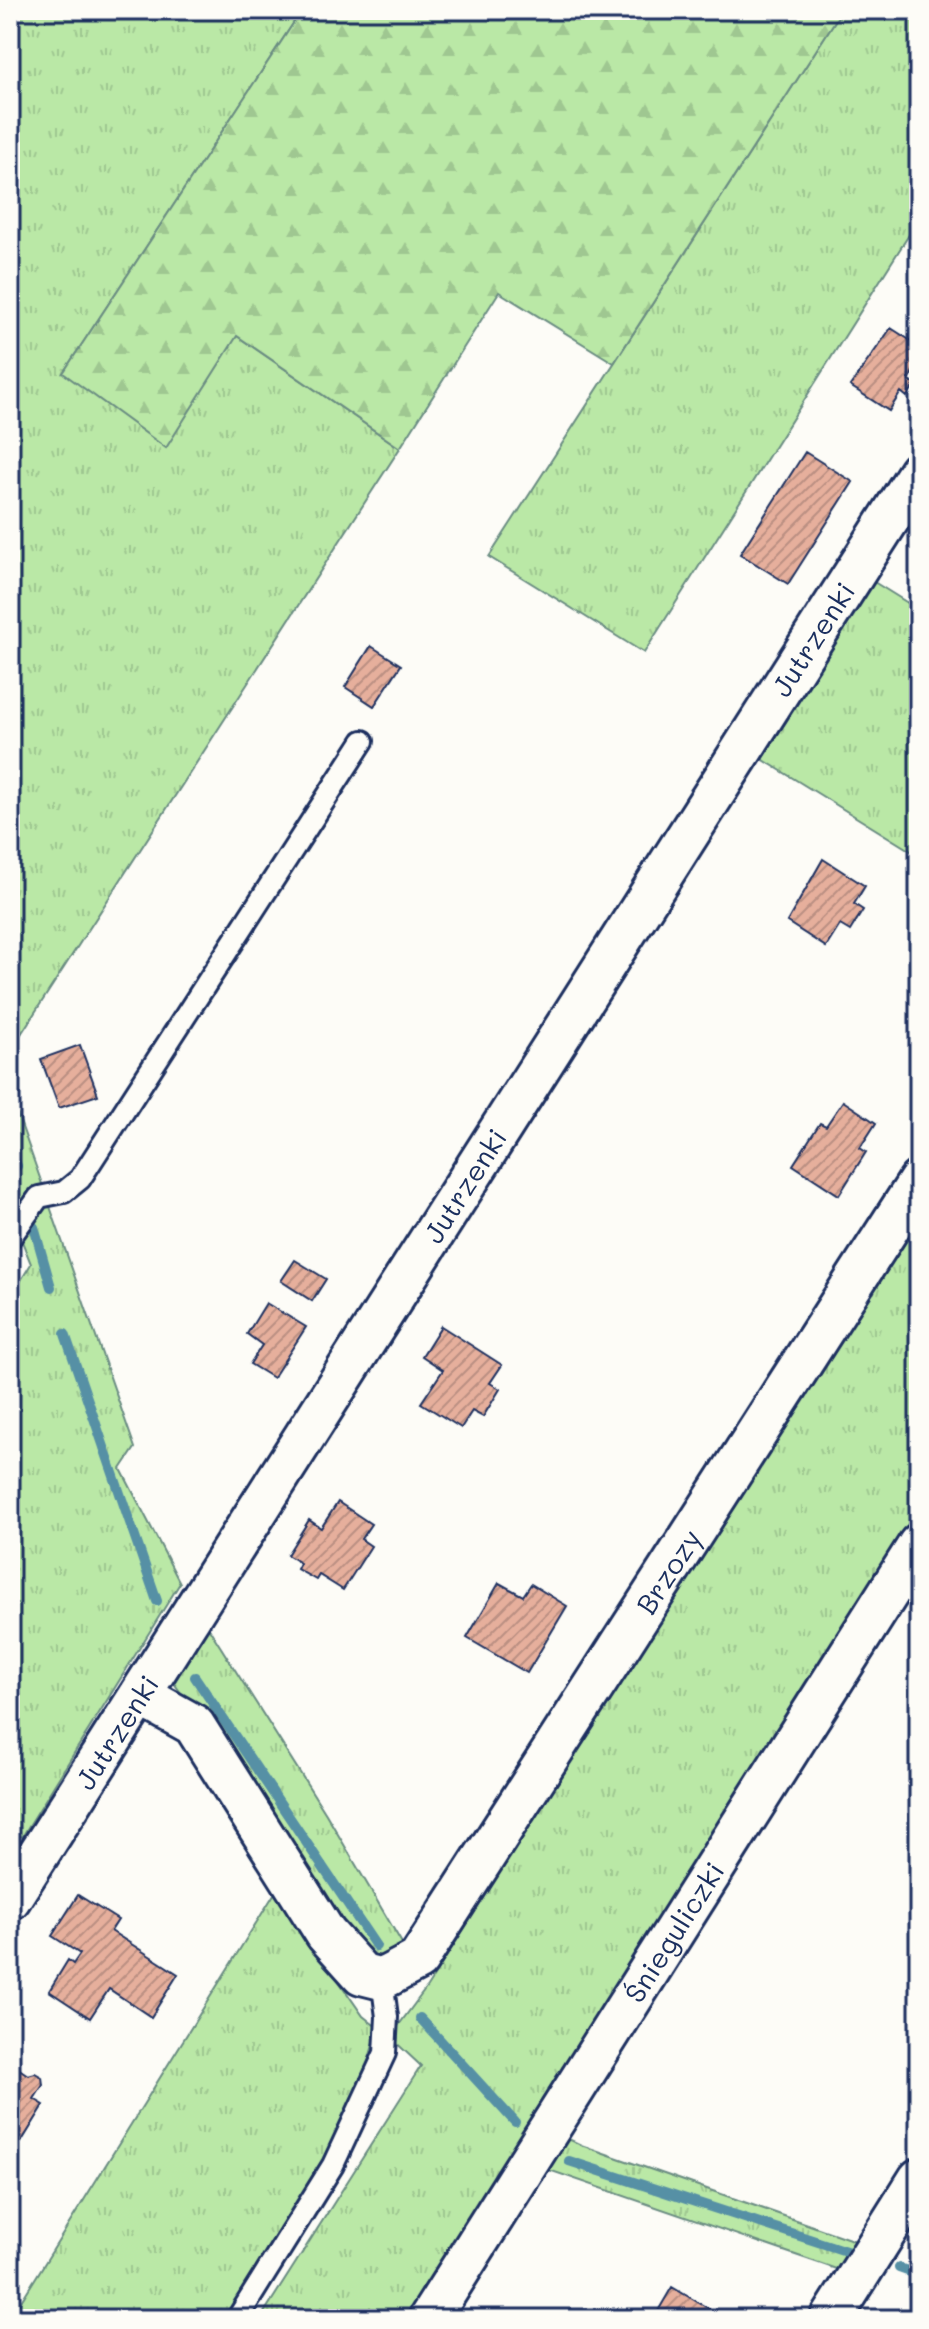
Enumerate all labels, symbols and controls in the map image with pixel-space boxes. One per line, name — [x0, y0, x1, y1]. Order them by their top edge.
street label: Jutrzenki — [763, 575, 862, 703]
street label: Jutrzenki — [415, 1121, 514, 1250]
street label: Brzozy — [627, 1522, 708, 1621]
street label: Jutrzenki — [67, 1668, 166, 1796]
street label: Śnieguliczki — [616, 1855, 732, 2009]

